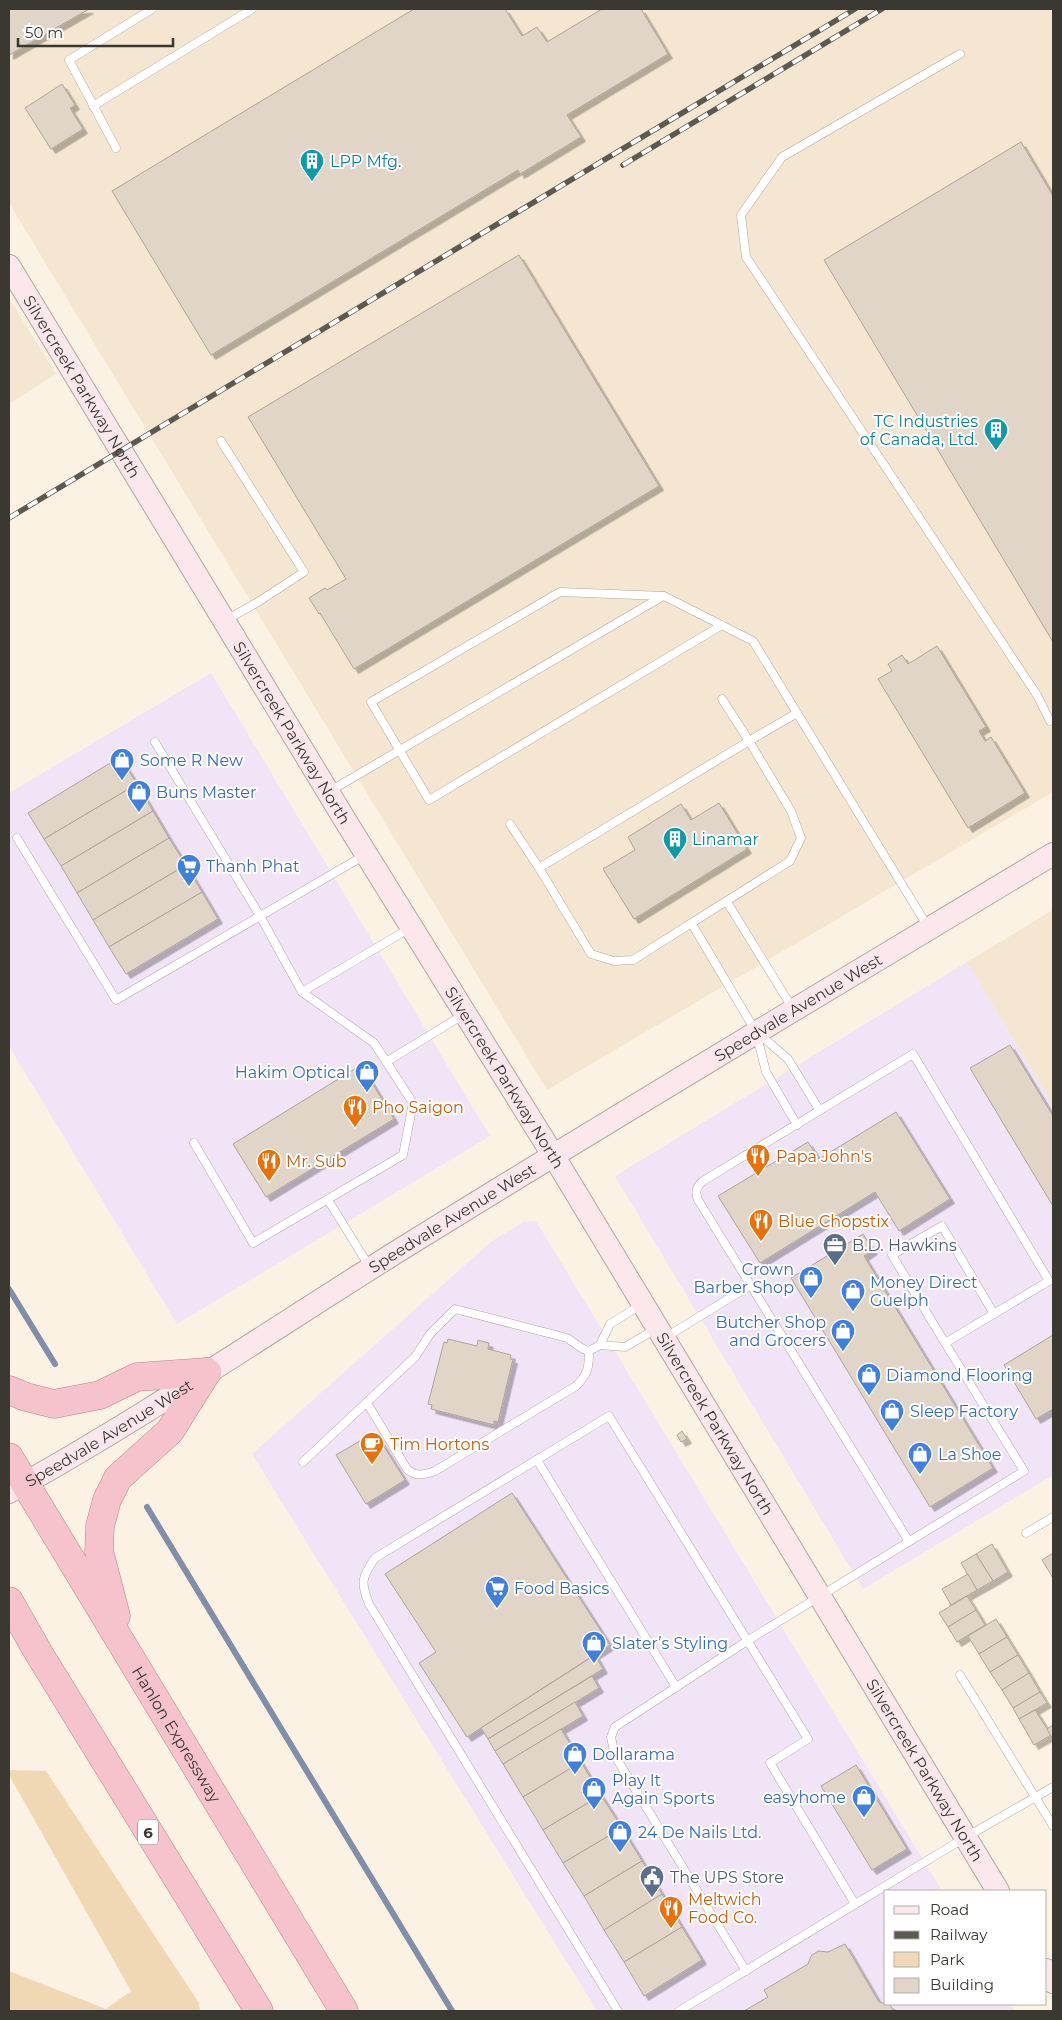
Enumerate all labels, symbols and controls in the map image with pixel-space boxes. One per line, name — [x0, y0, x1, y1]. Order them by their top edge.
scale bar — [18, 15, 172, 47]
text: 50 m — [25, 23, 63, 42]
building icon: LPP Mfg. — [299, 148, 325, 182]
place label: LPP Mfg. — [330, 152, 401, 171]
street label: Silvercreek Parkway North — [20, 292, 145, 481]
place label: TC Industries of Canada, Ltd. — [860, 412, 978, 449]
building icon: TC Industries of Canada, Ltd. — [983, 417, 1009, 451]
street label: Silvercreek Parkway North — [230, 638, 355, 828]
shop icon: Some R New — [109, 747, 135, 781]
place label: Some R New — [140, 751, 243, 770]
shop icon: Buns Master — [126, 779, 152, 813]
place label: Buns Master — [156, 783, 256, 802]
building icon: Linamar — [662, 826, 688, 860]
place label: Linamar — [692, 830, 759, 849]
supermarket icon: Thanh Phat — [176, 853, 202, 887]
place label: Thanh Phat — [206, 857, 300, 876]
street label: Speedvale Avenue West — [711, 949, 886, 1065]
street label: Silvercreek Parkway North — [441, 983, 568, 1172]
shop icon: Hakim Optical — [354, 1059, 380, 1093]
place label: Hakim Optical — [235, 1063, 350, 1082]
restaurant icon: Pho Saigon — [342, 1094, 368, 1128]
place label: Pho Saigon — [372, 1098, 464, 1117]
restaurant icon: Papa John's — [745, 1143, 771, 1177]
place label: Papa John's — [776, 1147, 872, 1166]
restaurant icon: Mr. Sub — [256, 1148, 282, 1182]
place label: Mr. Sub — [286, 1152, 347, 1171]
street label: Speedvale Avenue West — [365, 1159, 539, 1277]
restaurant icon: Blue Chopstix — [748, 1208, 774, 1242]
place label: Blue Chopstix — [778, 1212, 890, 1231]
office icon: B.D. Hawkins — [822, 1232, 848, 1266]
place label: B.D. Hawkins — [852, 1236, 957, 1255]
place label: Crown Barber Shop — [694, 1260, 794, 1297]
shop icon: Crown Barber Shop — [798, 1265, 824, 1299]
place label: Money Direct Guelph — [870, 1273, 978, 1310]
shop icon: Money Direct Guelph — [840, 1278, 866, 1312]
place label: Butcher Shop and Grocers — [715, 1313, 826, 1350]
shop icon: Butcher Shop and Grocers — [830, 1318, 856, 1352]
street label: Silvercreek Parkway North — [653, 1329, 778, 1518]
shop icon: Diamond Flooring — [856, 1362, 882, 1396]
place label: Diamond Flooring — [886, 1366, 1033, 1385]
street label: Speedvale Avenue West — [22, 1375, 197, 1491]
shop icon: Sleep Factory — [879, 1398, 905, 1432]
place label: Sleep Factory — [910, 1402, 1018, 1421]
cafe icon: Tim Hortons — [359, 1431, 385, 1465]
place label: Tim Hortons — [390, 1435, 489, 1454]
shop icon: La Shoe — [907, 1441, 933, 1475]
place label: La Shoe — [938, 1445, 1001, 1464]
supermarket icon: Food Basics — [484, 1575, 510, 1609]
place label: Food Basics — [514, 1579, 610, 1598]
shop icon: Slater’s Styling — [581, 1630, 607, 1664]
place label: Slater’s Styling — [612, 1634, 728, 1653]
street label: Hanlon Expressway — [128, 1663, 225, 1806]
street label: Silvercreek Parkway North — [862, 1675, 987, 1865]
shop icon: Dollarama — [562, 1741, 588, 1775]
place label: Dollarama — [592, 1745, 675, 1764]
place label: Play It Again Sports — [612, 1771, 715, 1808]
shop icon: Play It Again Sports — [581, 1776, 607, 1810]
shop icon: easyhome — [851, 1784, 877, 1818]
place label: easyhome — [763, 1788, 846, 1807]
shop icon: 24 De Nails Ltd. — [607, 1819, 633, 1853]
road number: 6 — [138, 1820, 158, 1844]
place label: 24 De Nails Ltd. — [638, 1823, 761, 1842]
public building icon: The UPS Store — [639, 1864, 665, 1898]
place label: The UPS Store — [670, 1868, 784, 1887]
place label: Meltwich Food Co. — [688, 1890, 762, 1927]
legend — [884, 1890, 1047, 2005]
restaurant icon: Meltwich Food Co. — [658, 1895, 684, 1929]
text: Road — [930, 1900, 969, 1919]
text: Railway — [930, 1925, 988, 1944]
text: Park — [930, 1950, 964, 1969]
text: Building — [930, 1975, 994, 1994]

